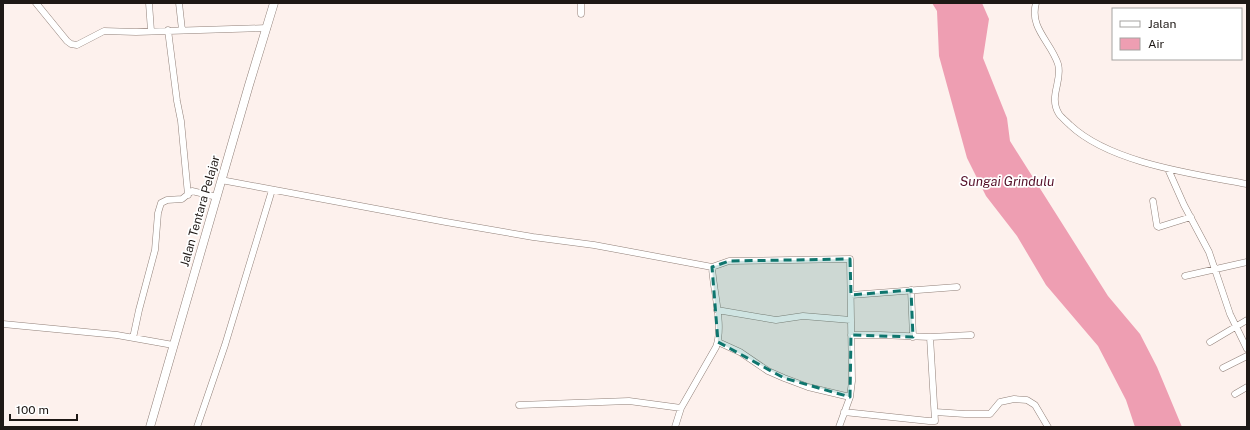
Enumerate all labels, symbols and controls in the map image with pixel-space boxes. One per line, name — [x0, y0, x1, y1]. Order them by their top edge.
legend — [1112, 8, 1242, 60]
text: Jalan — [1148, 17, 1177, 31]
text: Air — [1148, 37, 1165, 51]
street label: Jalan Tentara Pelajar — [177, 153, 223, 268]
water label: Sungai Grindulu — [960, 174, 1054, 189]
scale bar — [10, 396, 77, 422]
text: 100 m — [16, 403, 49, 417]

